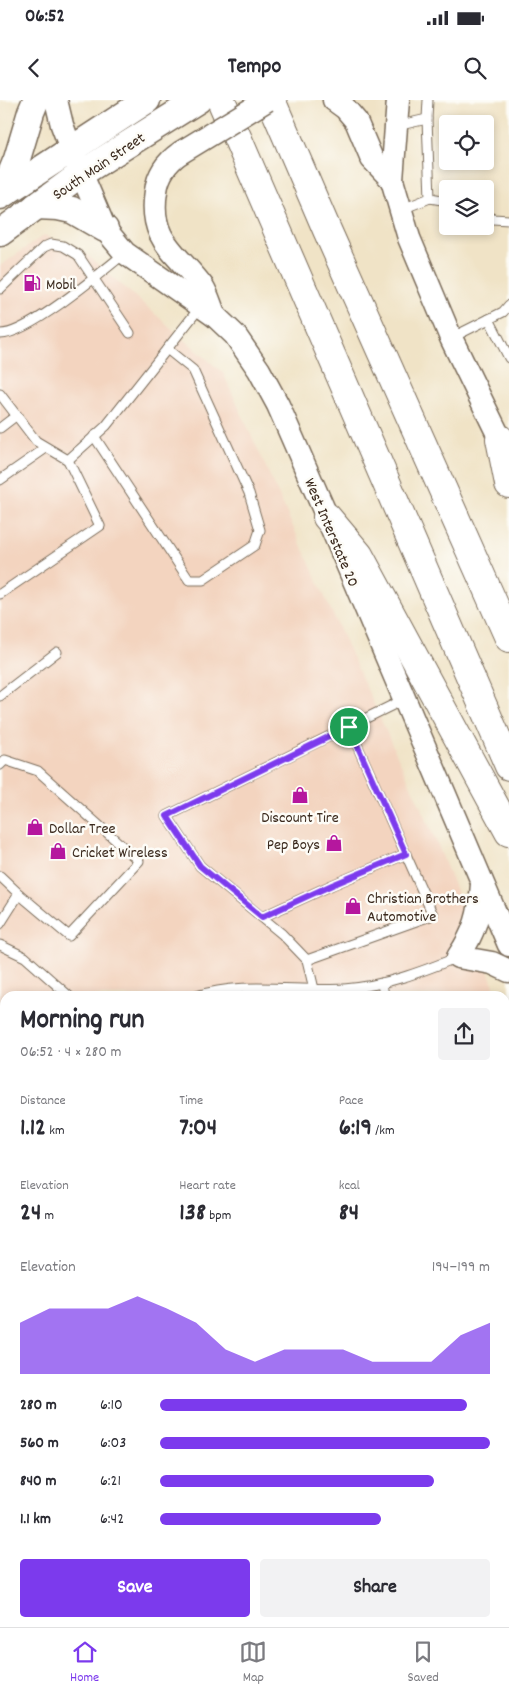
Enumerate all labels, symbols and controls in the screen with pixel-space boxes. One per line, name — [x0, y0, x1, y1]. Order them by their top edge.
text: 06:52 — [25, 4, 65, 31]
text: Tempo — [228, 52, 281, 83]
icon: back — [20, 54, 48, 82]
icon: search — [461, 54, 489, 82]
map controls — [439, 115, 494, 235]
button: locate — [439, 115, 494, 170]
street label: South Main Street — [48, 127, 151, 207]
button: layers — [439, 180, 494, 235]
fuel station icon: Mobil — [22, 273, 42, 293]
place label: Mobil — [46, 274, 76, 297]
street label: West Interstate 20 — [297, 475, 364, 591]
pin — [328, 706, 370, 748]
icon: arrive — [335, 713, 363, 741]
shop icon: Discount Tire — [290, 785, 310, 805]
place label: Discount Tire — [261, 807, 339, 830]
shop icon: Dollar Tree — [25, 817, 45, 837]
place label: Dollar Tree — [49, 818, 116, 841]
shop icon: Pep Boys — [324, 833, 344, 853]
place label: Pep Boys — [267, 834, 320, 857]
shop icon: Cricket Wireless — [48, 841, 68, 861]
place label: Cricket Wireless — [72, 842, 168, 865]
place label: Christian Brothers Automotive — [367, 888, 479, 929]
shop icon: Christian Brothers Automotive — [343, 896, 363, 916]
text: Morning run — [20, 1002, 144, 1042]
button: share — [438, 1008, 490, 1060]
text: 06:52 · 4 × 280 m — [20, 1041, 122, 1064]
text: Distance — [20, 1091, 66, 1111]
text: Time — [179, 1091, 203, 1111]
text: Pace — [339, 1091, 363, 1111]
text: 1.12 — [20, 1111, 46, 1147]
text: 7:04 — [179, 1111, 217, 1147]
text: 6:19 — [339, 1111, 372, 1147]
text: km — [46, 1121, 65, 1141]
text: /km — [372, 1121, 395, 1141]
text: Elevation — [20, 1176, 69, 1196]
text: Heart rate — [179, 1176, 236, 1196]
text: kcal — [339, 1176, 360, 1196]
text: 24 — [20, 1196, 41, 1232]
text: 138 — [179, 1196, 206, 1232]
text: 84 — [339, 1196, 359, 1232]
text: m — [41, 1206, 54, 1226]
text: bpm — [206, 1206, 231, 1226]
text: Elevation — [20, 1256, 76, 1279]
text: 194–199 m — [432, 1256, 490, 1279]
text: 280 m — [20, 1394, 57, 1417]
text: 6:10 — [100, 1394, 123, 1417]
text: 560 m — [20, 1432, 59, 1455]
text: 6:03 — [100, 1432, 126, 1455]
text: 840 m — [20, 1470, 56, 1493]
text: 6:21 — [100, 1470, 121, 1493]
text: 1.1 km — [20, 1508, 51, 1531]
text: 6:42 — [100, 1508, 124, 1531]
button: Save — [20, 1559, 250, 1617]
button: Share — [260, 1559, 490, 1617]
tab: Home — [70, 1638, 99, 1688]
tab: Map — [239, 1638, 267, 1688]
tab: Saved — [408, 1638, 439, 1688]

